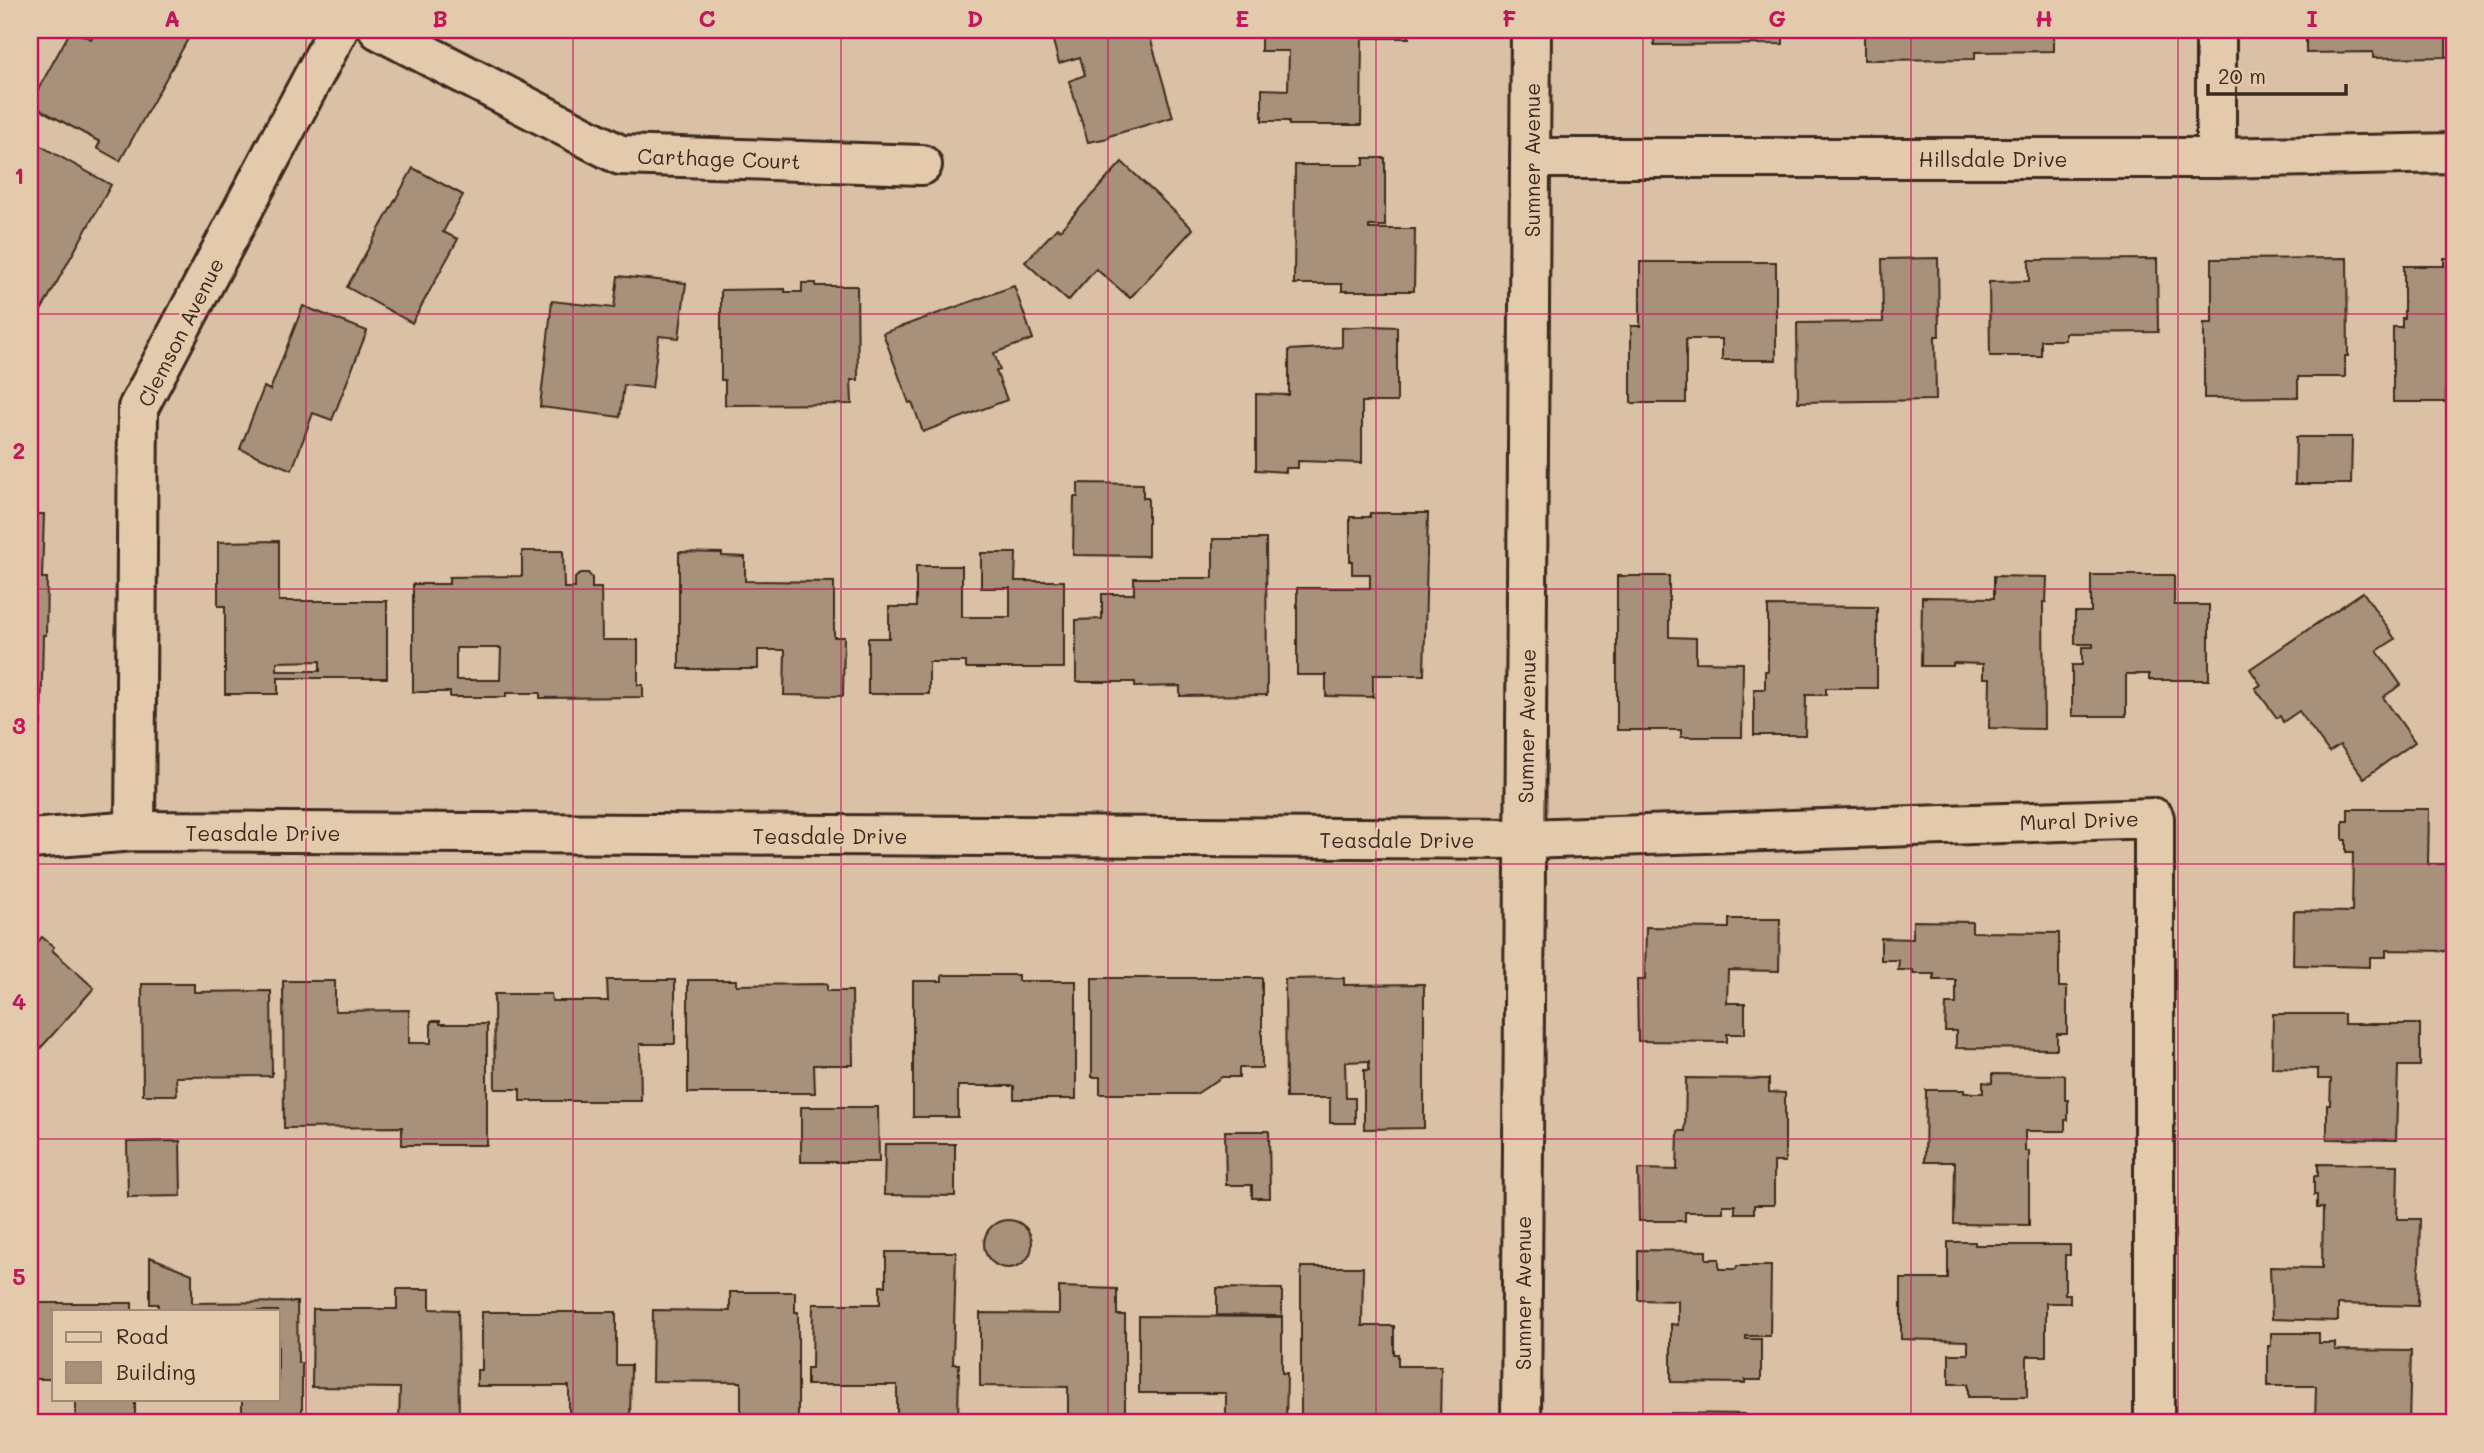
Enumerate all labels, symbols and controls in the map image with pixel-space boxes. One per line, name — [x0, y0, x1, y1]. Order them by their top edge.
text: A — [164, 3, 180, 33]
text: B — [432, 3, 448, 33]
text: C — [698, 3, 716, 33]
text: D — [967, 3, 983, 33]
text: E — [1235, 3, 1249, 33]
text: F — [1502, 3, 1516, 33]
text: G — [1768, 3, 1786, 33]
text: H — [2035, 3, 2053, 33]
text: I — [2306, 3, 2318, 33]
scale bar — [2208, 52, 2346, 96]
text: 20 m — [2218, 62, 2266, 89]
street label: Sumner Avenue — [1518, 83, 1545, 237]
street label: Carthage Court — [637, 142, 801, 174]
street label: Hillsdale Drive — [1918, 145, 2068, 172]
text: 1 — [14, 160, 24, 190]
street label: Clemson Avenue — [131, 253, 229, 411]
text: 2 — [13, 435, 25, 465]
street label: Sumner Avenue — [1511, 648, 1541, 804]
text: 3 — [12, 710, 26, 740]
street label: Mural Drive — [2019, 804, 2139, 836]
street label: Teasdale Drive — [186, 819, 340, 846]
street label: Teasdale Drive — [753, 822, 907, 849]
street label: Teasdale Drive — [1320, 826, 1474, 853]
text: 4 — [12, 986, 26, 1016]
street label: Sumner Avenue — [1509, 1216, 1536, 1370]
text: 5 — [12, 1261, 26, 1291]
legend — [52, 1310, 280, 1400]
text: Road — [116, 1322, 168, 1349]
text: Building — [116, 1358, 196, 1385]

